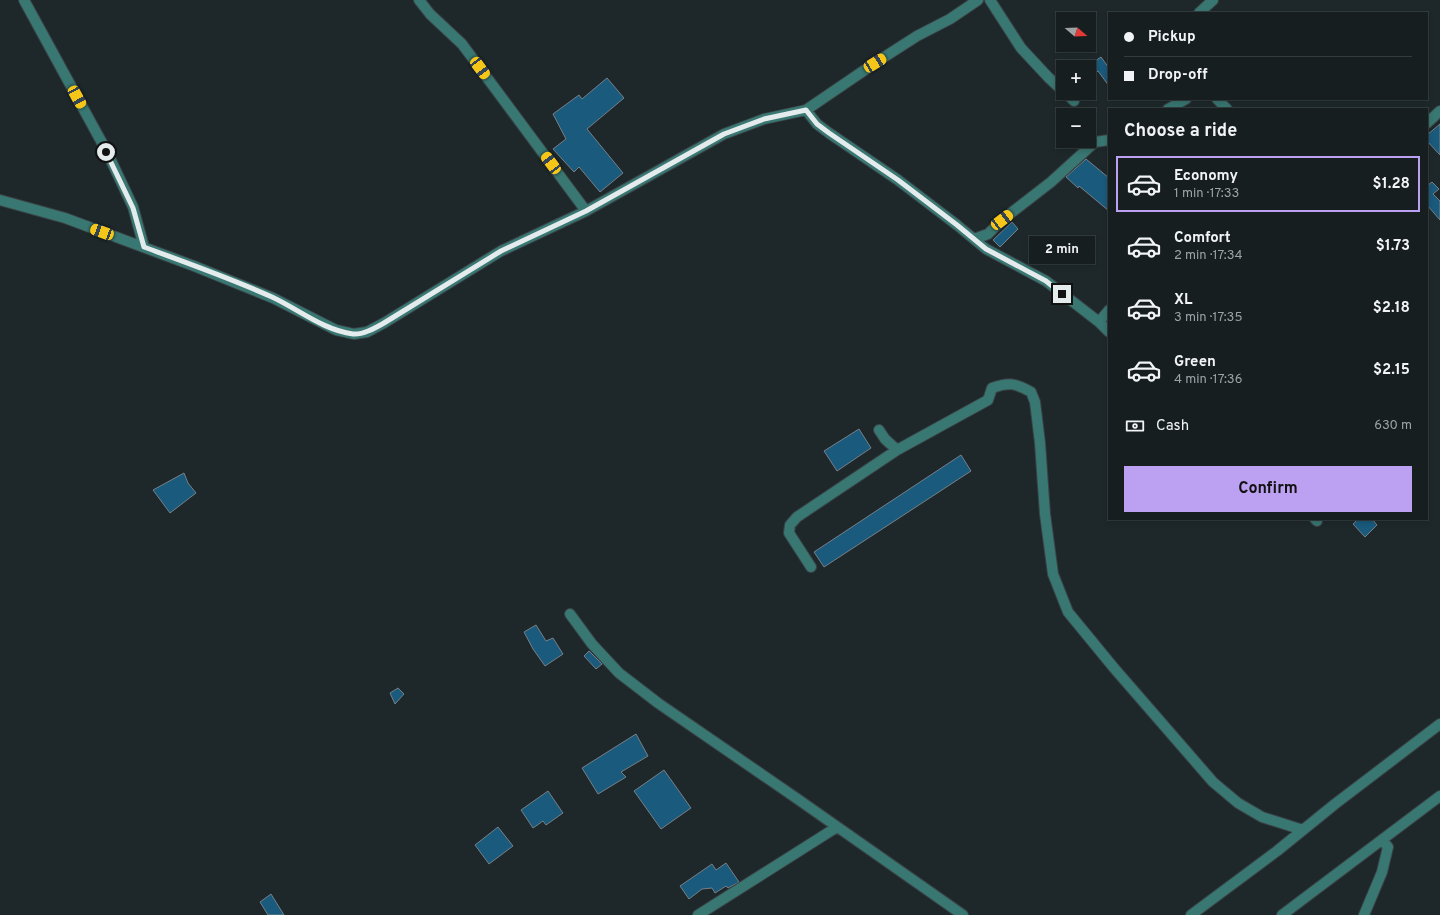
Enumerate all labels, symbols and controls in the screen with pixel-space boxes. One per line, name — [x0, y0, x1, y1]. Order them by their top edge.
north arrow — [1056, 12, 1096, 52]
map controls — [1056, 12, 1096, 148]
text: Pickup — [1148, 28, 1196, 47]
car — [862, 52, 888, 74]
car — [468, 55, 492, 81]
button: + — [1056, 60, 1096, 100]
text: Drop-off — [1148, 66, 1208, 85]
car — [66, 84, 88, 110]
button: − — [1056, 108, 1096, 148]
text: Choose a ride — [1124, 120, 1237, 143]
route start — [97, 143, 115, 161]
car — [539, 150, 563, 176]
icon: car — [1126, 166, 1162, 202]
text: Economy — [1174, 167, 1238, 186]
text: $1.28 — [1373, 175, 1410, 194]
text: 1 min · 17:33 — [1174, 186, 1239, 202]
car — [989, 208, 1015, 232]
car — [89, 222, 115, 242]
icon: car — [1126, 228, 1162, 264]
text: Comfort — [1174, 229, 1231, 248]
callout: 2 min — [1029, 236, 1095, 264]
text: $1.73 — [1376, 237, 1410, 256]
text: 2 min — [1045, 242, 1079, 258]
text: 2 min · 17:34 — [1174, 248, 1243, 264]
route end — [1053, 285, 1071, 303]
icon: car — [1126, 290, 1162, 326]
text: XL — [1174, 291, 1192, 310]
text: $2.18 — [1373, 299, 1410, 318]
text: 3 min · 17:35 — [1174, 310, 1243, 326]
icon: car — [1126, 352, 1162, 388]
text: Green — [1174, 353, 1216, 372]
text: $2.15 — [1373, 361, 1410, 380]
text: 4 min · 17:36 — [1174, 372, 1242, 388]
icon: cash — [1124, 415, 1146, 437]
text: Cash — [1156, 417, 1189, 436]
text: 630 m — [1374, 418, 1412, 434]
button: Confirm — [1124, 466, 1412, 512]

